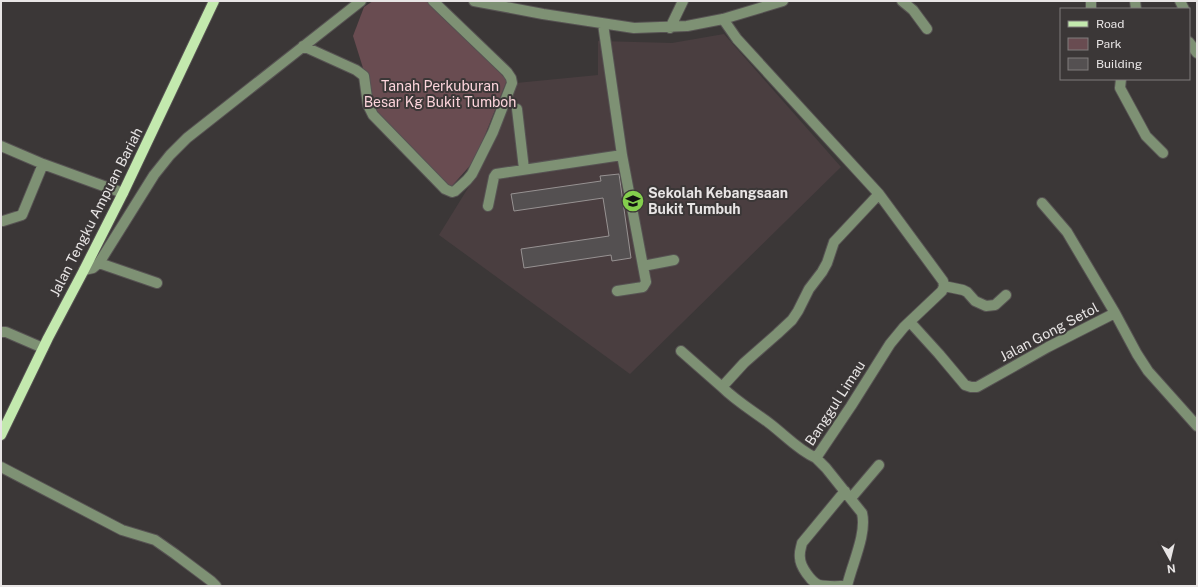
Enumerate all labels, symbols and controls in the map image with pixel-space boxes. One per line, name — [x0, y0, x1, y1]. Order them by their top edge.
legend — [1060, 8, 1190, 80]
text: Road — [1096, 17, 1124, 31]
text: Park — [1096, 37, 1122, 51]
text: Building — [1096, 57, 1142, 71]
park label: Tanah Perkuburan Besar Kg Bukit Tumboh — [364, 78, 516, 110]
street label: Jalan Tengku Ampuan Bariah — [46, 125, 146, 299]
place label: Sekolah Kebangsaan Bukit Tumbuh — [648, 185, 788, 217]
school or university icon: Sekolah Kebangsaan Bukit Tumbuh — [620, 188, 646, 214]
street label: Jalan Gong Setol — [997, 299, 1101, 365]
street label: Banggul Limau — [802, 358, 868, 448]
north arrow — [1150, 539, 1190, 579]
text: N — [1166, 562, 1176, 575]

